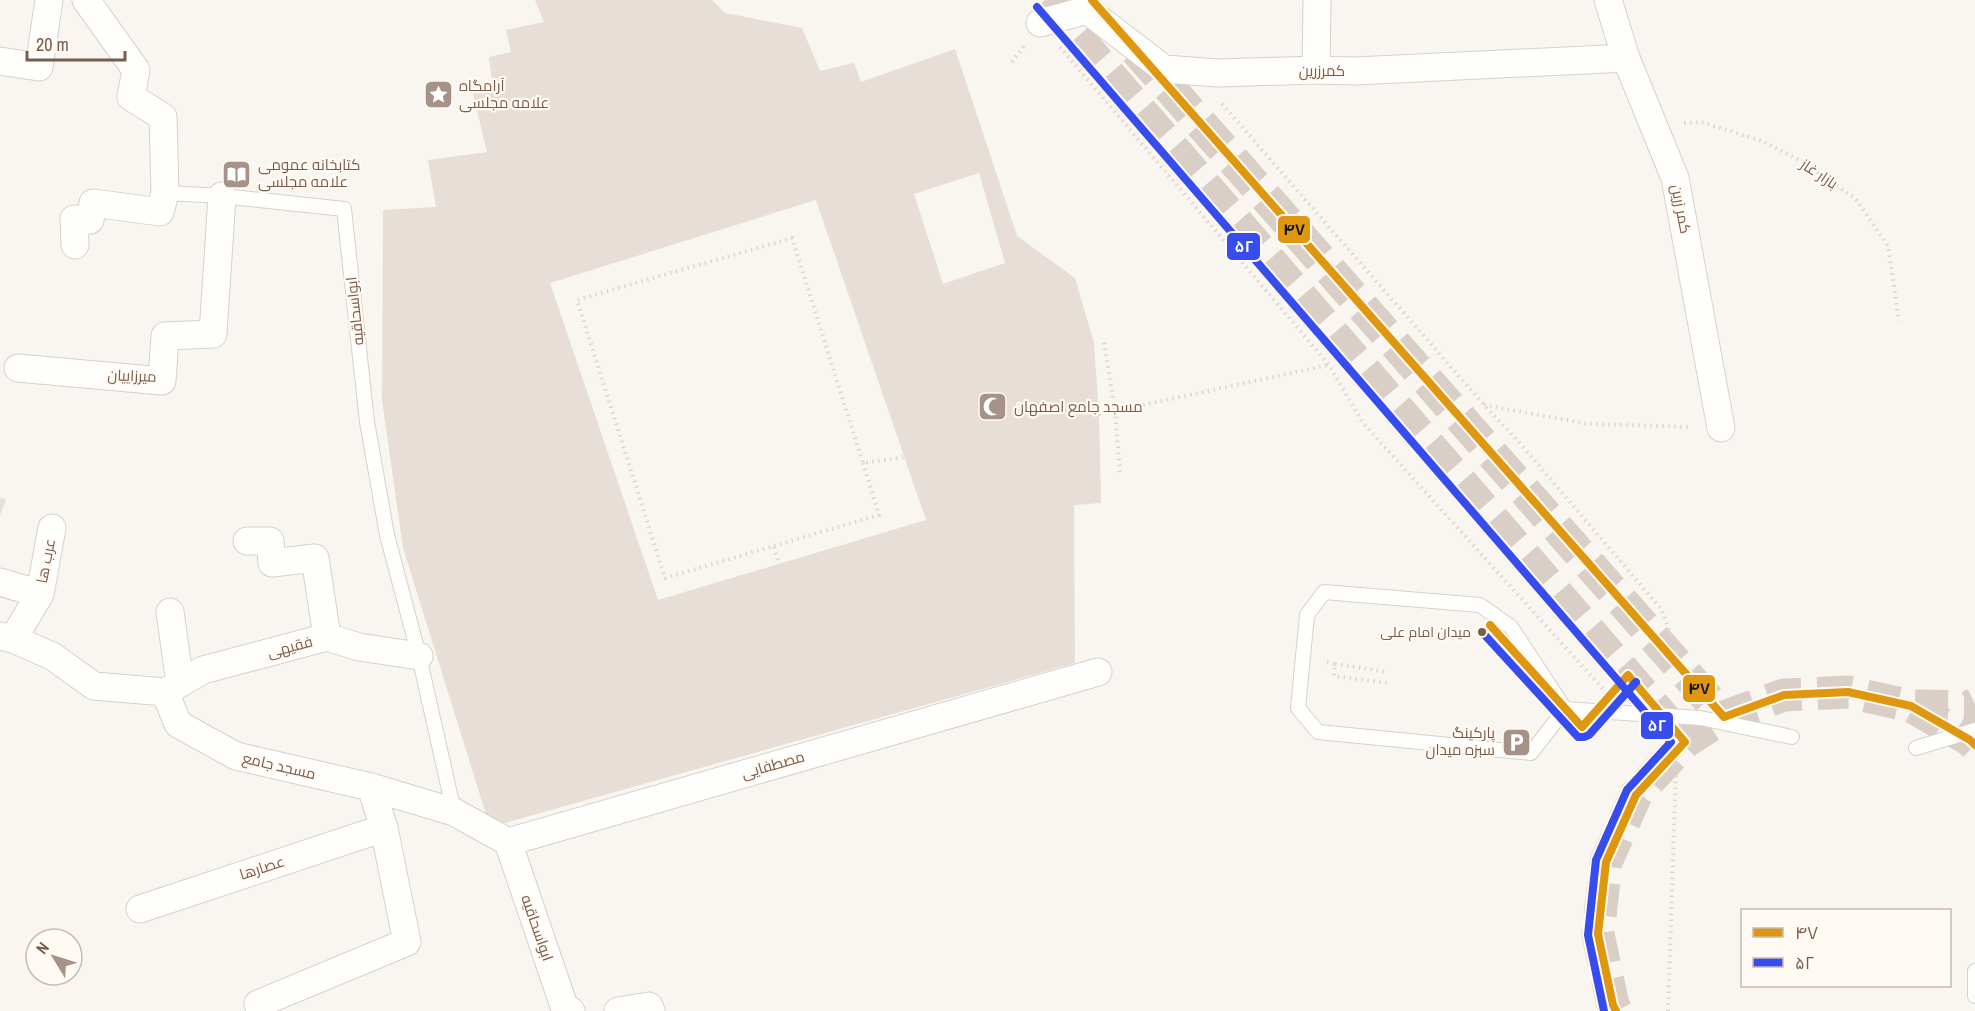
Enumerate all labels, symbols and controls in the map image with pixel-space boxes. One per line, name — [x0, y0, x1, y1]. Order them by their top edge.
scale bar — [27, 24, 124, 62]
text: 20 m — [36, 32, 69, 57]
street label: کمرزرین — [1299, 60, 1345, 81]
place label: آرامگاه علامه مجلسی — [459, 75, 549, 113]
place icon: آرامگاه علامه مجلسی — [422, 79, 454, 111]
street label: بازار غاز — [1796, 153, 1842, 194]
place label: کتابخانه عمومی علامه مجلسی — [258, 154, 360, 192]
library icon: کتابخانه عمومی علامه مجلسی — [221, 158, 253, 190]
street label: کمر زرین — [1666, 182, 1697, 235]
line badge: ۴۷ — [1277, 215, 1311, 244]
text: ۴۷ — [1283, 218, 1305, 240]
line badge: ۵۲ — [1226, 232, 1261, 261]
text: ۵۲ — [1235, 235, 1254, 257]
street label: ابواسحاقیه — [340, 276, 369, 346]
street label: میرزاییان — [107, 364, 157, 387]
mosque icon: مسجد جامع اصفهان — [977, 391, 1009, 423]
place label: مسجد جامع اصفهان — [1014, 396, 1143, 418]
street label: عرب ها — [31, 537, 60, 585]
place label: میدان امام علی — [1380, 623, 1471, 642]
marker: میدان امام علی — [1476, 626, 1488, 638]
street label: فقیهی — [265, 630, 315, 663]
line badge: ۴۷ — [1682, 674, 1716, 703]
text: ۴۷ — [1688, 677, 1710, 699]
line badge: ۵۲ — [1640, 711, 1674, 740]
text: ۵۲ — [1648, 714, 1667, 736]
place label: پارکینگ سبزه میدان — [1425, 722, 1495, 760]
parking icon: پارکینگ سبزه میدان — [1500, 726, 1532, 758]
street label: مصطفایی — [739, 745, 807, 784]
street label: مسجد جامع — [240, 747, 318, 785]
street label: عصارها — [237, 850, 287, 885]
street label: ابواسحاقیه — [516, 892, 559, 964]
legend — [1741, 909, 1951, 987]
text: ۴۷ — [1795, 920, 1818, 945]
north arrow — [24, 927, 84, 987]
text: N — [31, 937, 54, 958]
text: ۵۲ — [1795, 950, 1814, 975]

